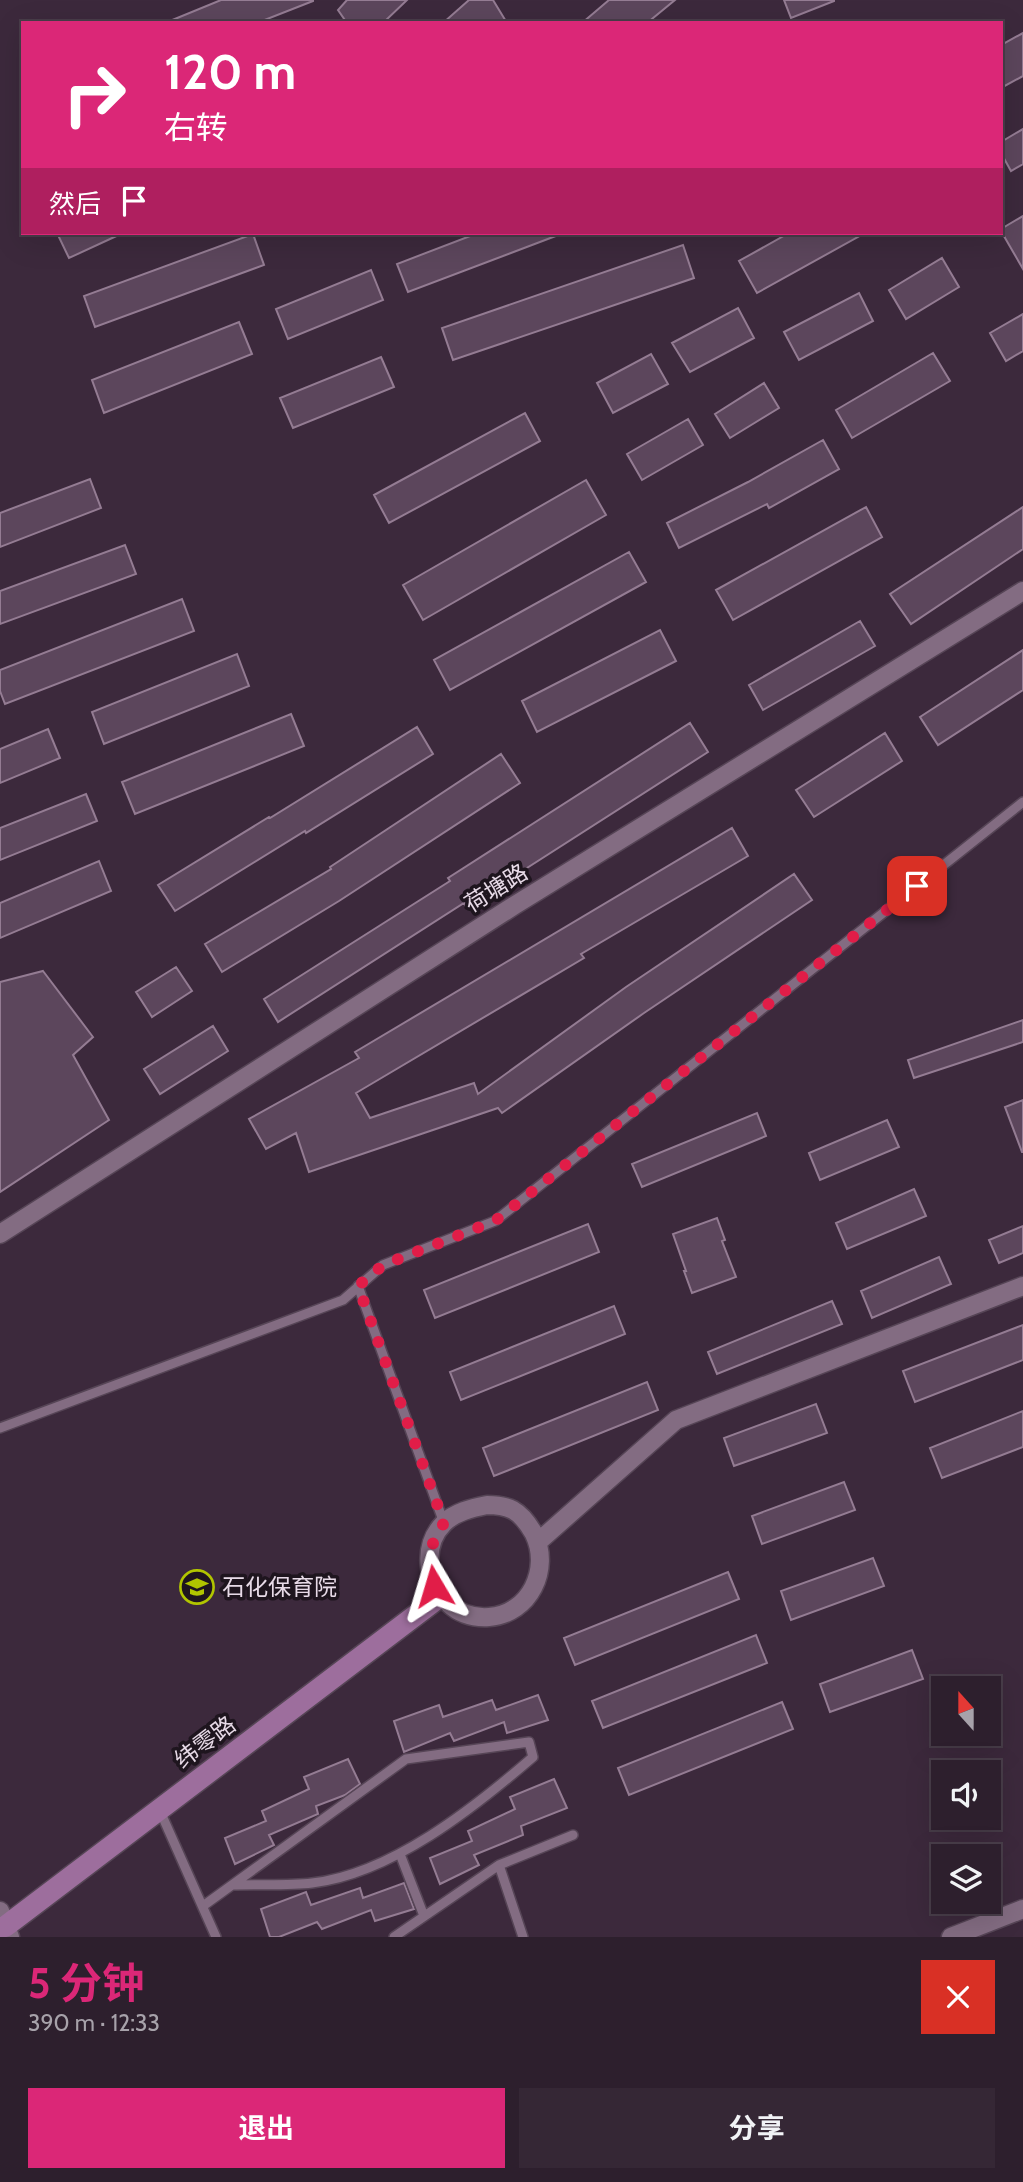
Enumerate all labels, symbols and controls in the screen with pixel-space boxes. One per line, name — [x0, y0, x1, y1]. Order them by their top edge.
text: 120 m — [164, 42, 296, 101]
icon: right — [49, 49, 140, 140]
text: 右转 — [164, 108, 228, 147]
icon: arrive — [115, 182, 153, 220]
text: 然后 — [49, 188, 101, 220]
pin — [887, 856, 947, 916]
street label: 荷塘路 — [459, 858, 533, 918]
icon: arrive — [898, 867, 936, 905]
position arrow — [397, 1549, 471, 1623]
school or university icon: 石化保育院 — [178, 1568, 216, 1606]
place label: 石化保育院 — [222, 1573, 337, 1601]
north arrow — [931, 1676, 1001, 1746]
map controls — [931, 1676, 1001, 1914]
street label: 纬零路 — [169, 1710, 241, 1774]
button: sound — [931, 1760, 1001, 1830]
button: layers — [931, 1844, 1001, 1914]
text: 5 分钟 — [28, 1957, 144, 2009]
button: close — [921, 1960, 995, 2034]
text: 390 m · 12:33 — [28, 2009, 160, 2037]
button: 退出 — [28, 2088, 505, 2168]
button: 分享 — [519, 2088, 995, 2168]

